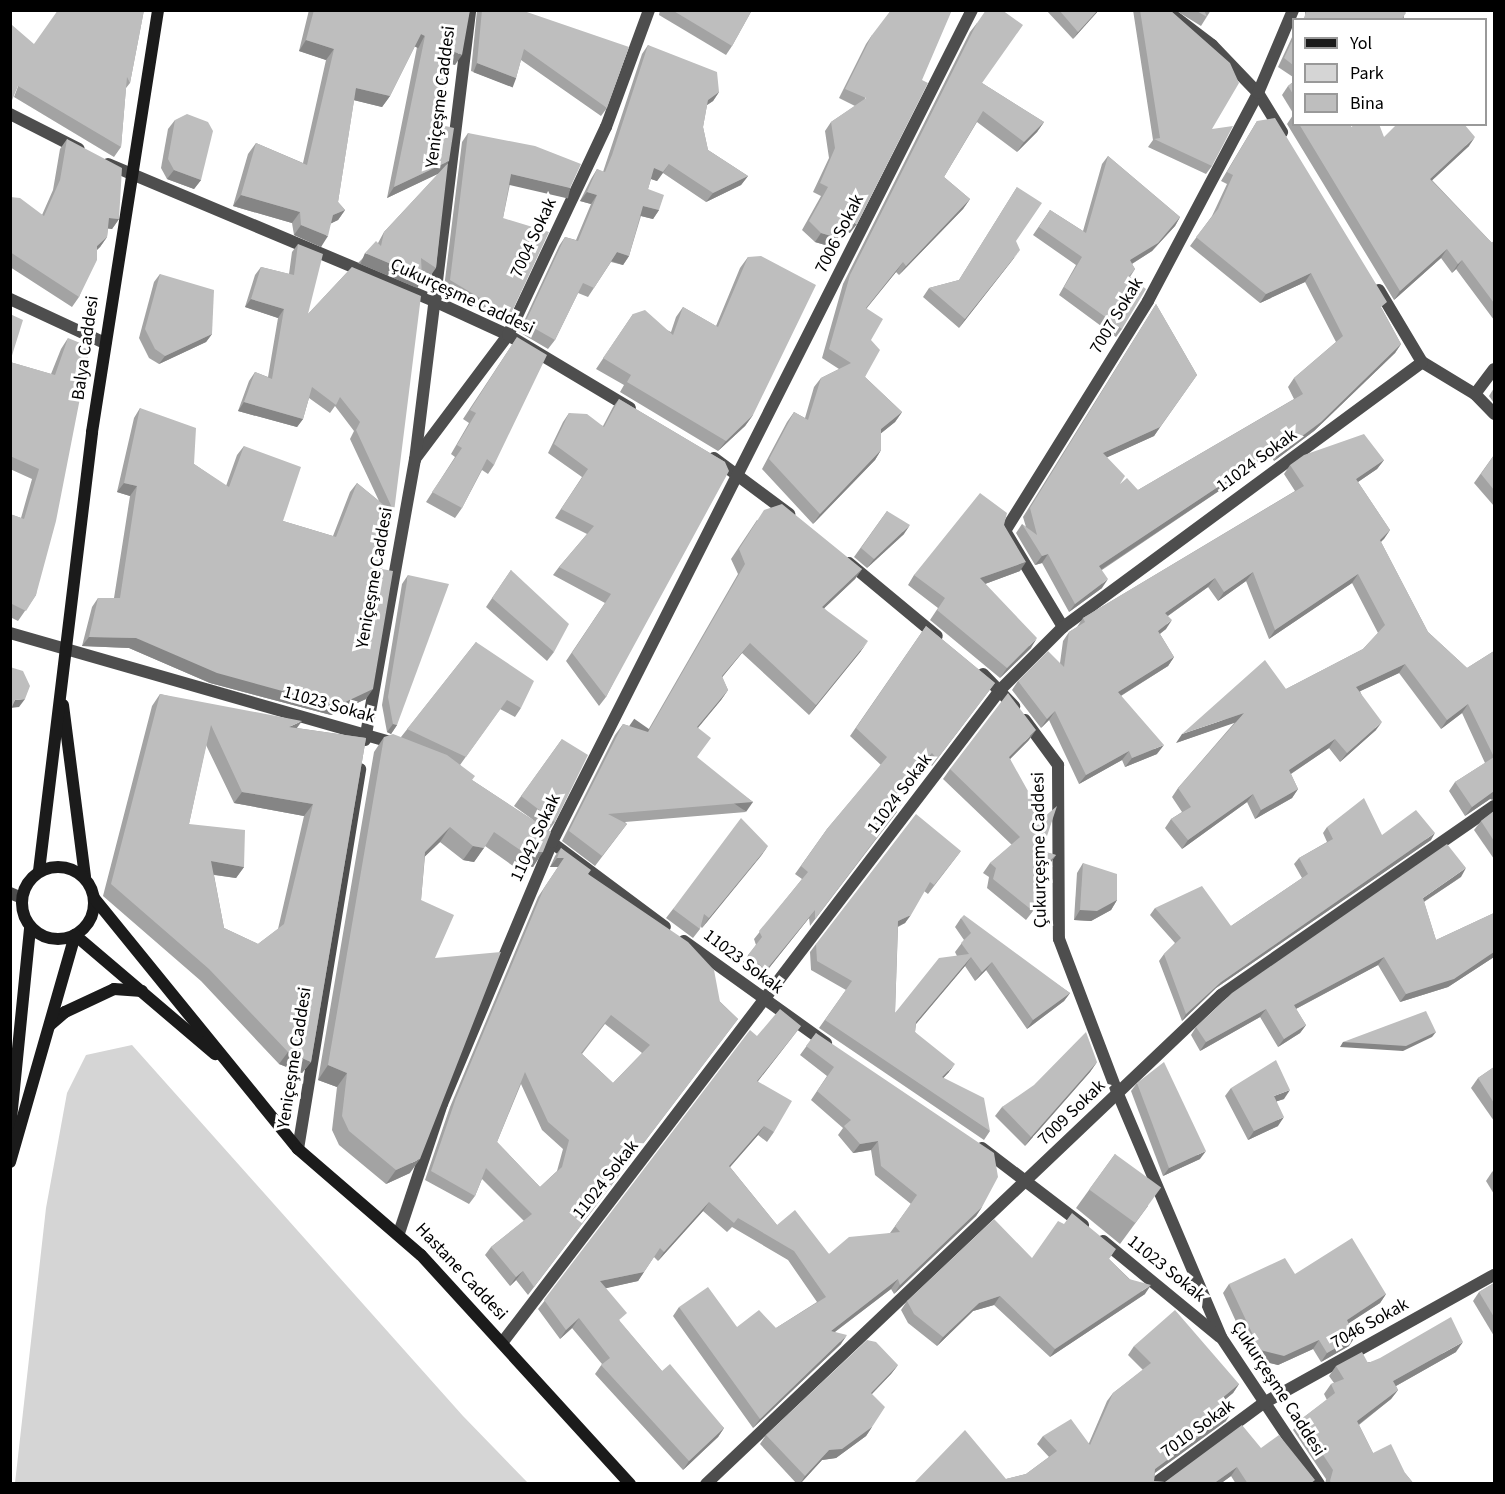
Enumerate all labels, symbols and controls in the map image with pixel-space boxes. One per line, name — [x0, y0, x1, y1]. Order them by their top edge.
legend — [1292, 18, 1487, 126]
street label: Yeniçeşme Caddesi — [422, 25, 460, 169]
text: Yol — [1350, 31, 1372, 56]
text: Park — [1350, 61, 1384, 86]
text: Bina — [1350, 91, 1384, 116]
street label: 7006 Sokak — [811, 191, 869, 277]
street label: 7004 Sokak — [506, 195, 562, 281]
street label: Çukurçeşme Caddesi — [387, 254, 537, 340]
street label: 7007 Sokak — [1086, 274, 1148, 358]
street label: Balya Caddesi — [68, 294, 104, 402]
street label: 11024 Sokak — [1212, 425, 1302, 497]
street label: Yeniçeşme Caddesi — [352, 506, 398, 650]
street label: 11023 Sokak — [281, 682, 377, 728]
street label: 11024 Sokak — [863, 750, 937, 838]
street label: Çukurçeşme Caddesi — [1028, 772, 1052, 928]
street label: 11042 Sokak — [506, 791, 566, 885]
street label: 11023 Sokak — [699, 925, 787, 999]
street label: Yeniçeşme Caddesi — [273, 986, 317, 1130]
street label: 7009 Sokak — [1034, 1076, 1110, 1150]
street label: 11024 Sokak — [568, 1136, 644, 1224]
street label: Hastane Caddesi — [410, 1219, 512, 1325]
street label: 11023 Sokak — [1123, 1231, 1209, 1307]
street label: 7046 Sokak — [1327, 1294, 1413, 1354]
street label: Çukurçeşme Caddesi — [1226, 1318, 1330, 1460]
street label: 7010 Sokak — [1157, 1395, 1239, 1463]

